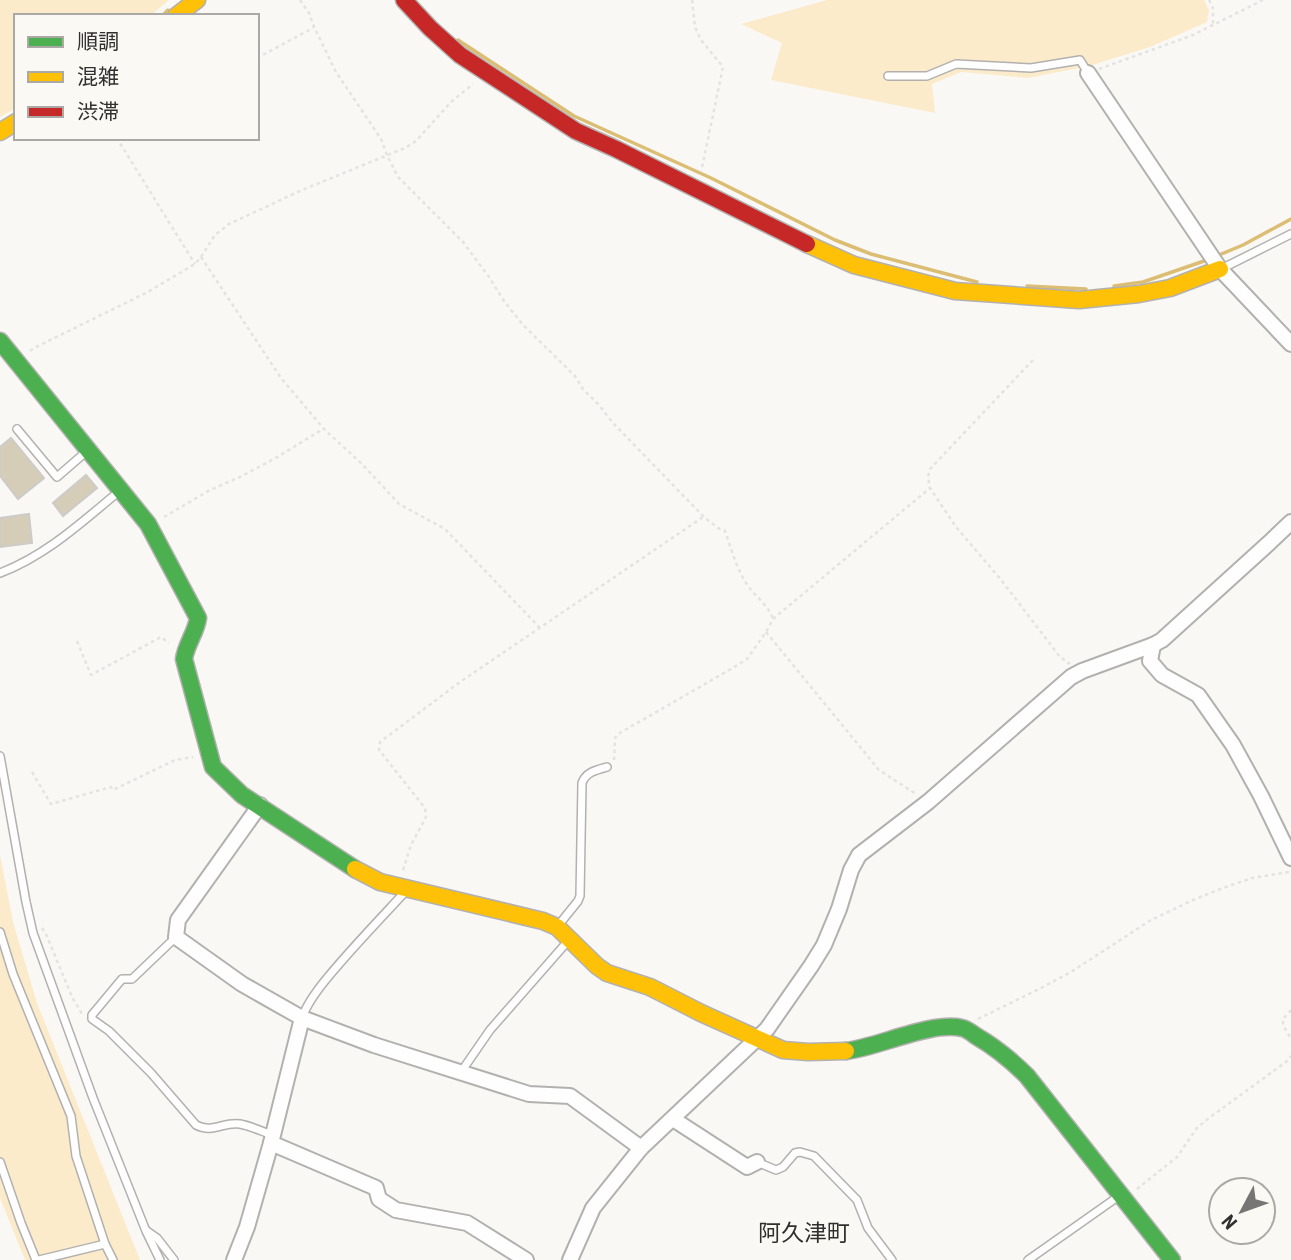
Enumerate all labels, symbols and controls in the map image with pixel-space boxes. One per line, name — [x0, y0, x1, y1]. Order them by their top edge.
legend — [14, 14, 259, 140]
text: 順調 — [77, 30, 119, 54]
text: 混雑 — [77, 65, 119, 89]
text: 渋滞 — [77, 100, 119, 124]
north arrow — [1207, 1176, 1277, 1246]
text: N — [1217, 1210, 1242, 1234]
district label: 阿久津町 — [758, 1220, 850, 1247]

